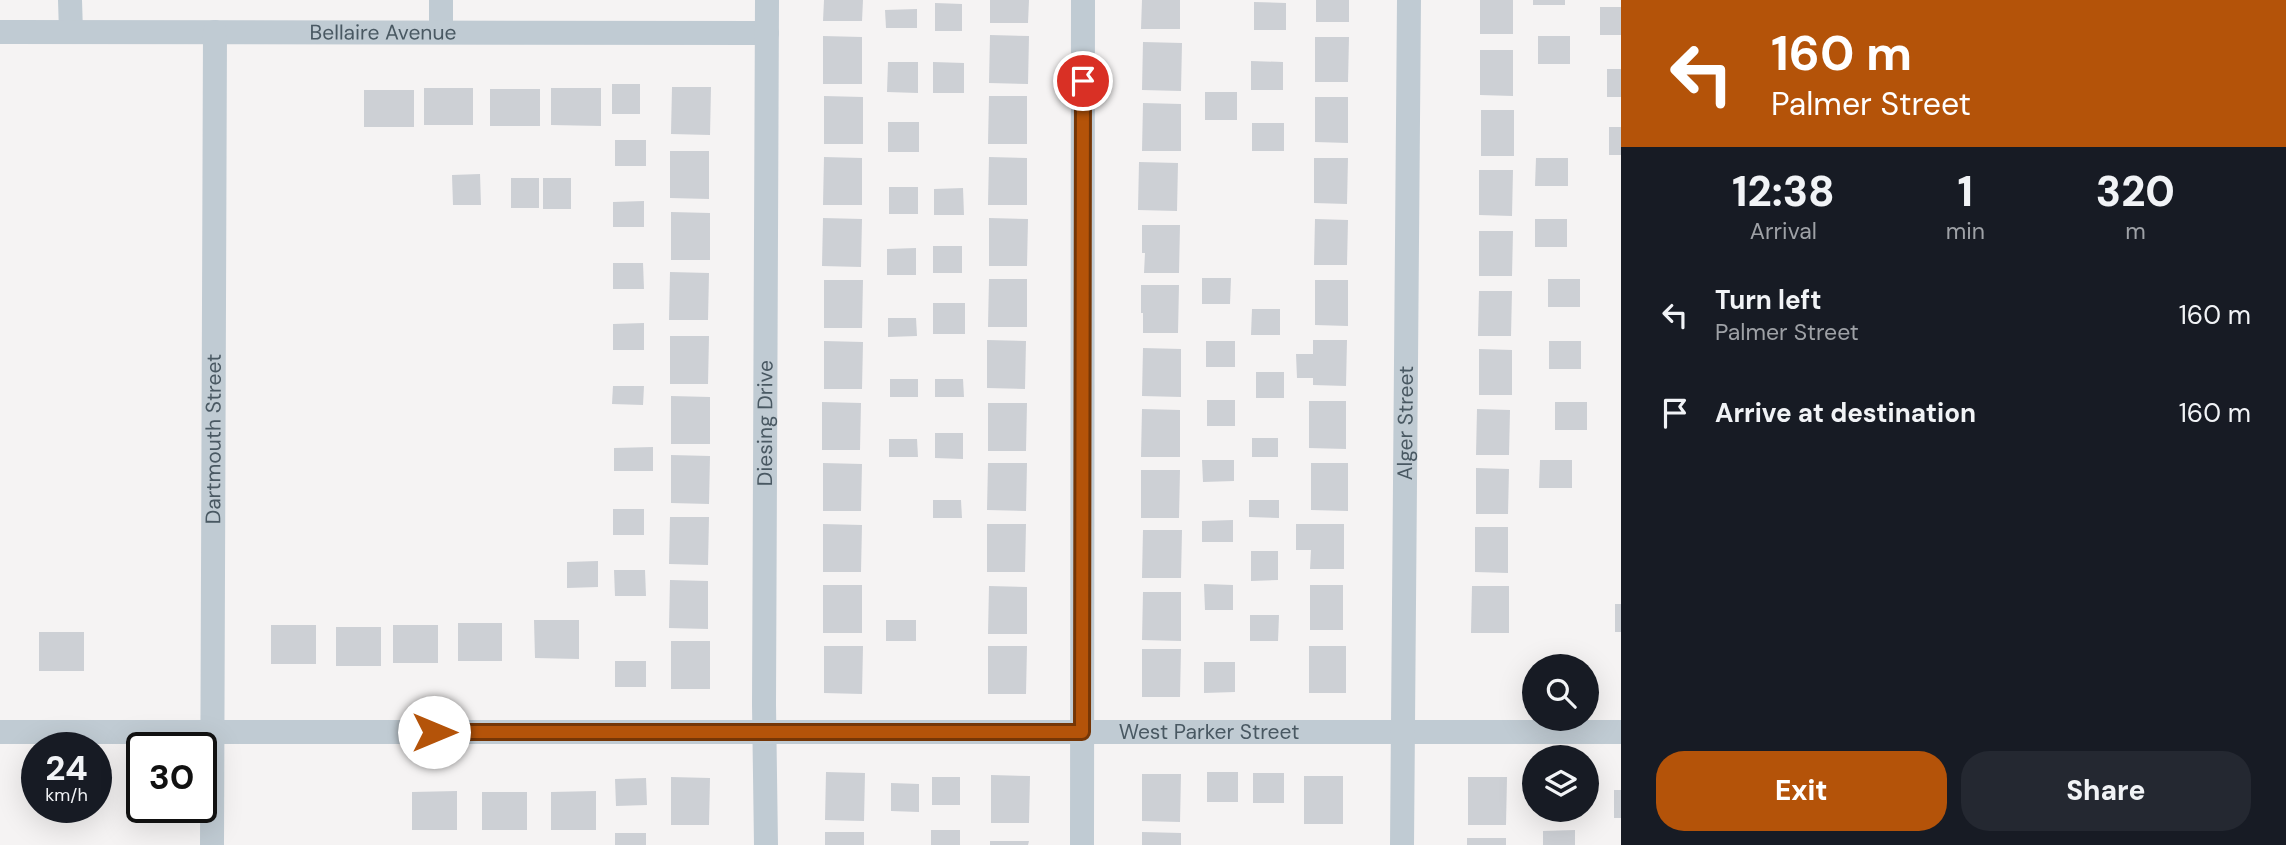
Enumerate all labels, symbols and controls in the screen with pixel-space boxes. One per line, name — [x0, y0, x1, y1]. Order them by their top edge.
street label: Bellaire Avenue — [310, 18, 456, 47]
text: 160 m — [1771, 21, 1912, 85]
icon: left — [1656, 28, 1747, 119]
pin — [1053, 51, 1113, 111]
icon: arrive — [1064, 62, 1102, 100]
text: Palmer Street — [1771, 83, 1971, 125]
text: 12:38 — [1732, 164, 1835, 219]
text: 1 — [1958, 164, 1973, 219]
text: 320 — [2096, 164, 2175, 219]
text: Arrival — [1750, 216, 1817, 246]
text: min — [1946, 216, 1985, 246]
text: m — [2125, 216, 2146, 246]
text: Turn left — [1715, 283, 1822, 317]
icon: left — [1656, 296, 1694, 334]
text: 160 m — [2179, 298, 2251, 332]
text: Palmer Street — [1715, 317, 1859, 347]
street label: Dartmouth Street — [199, 354, 228, 524]
street label: Diesing Drive — [751, 360, 779, 486]
street label: Alger Street — [1391, 365, 1420, 481]
icon: arrive — [1656, 394, 1694, 432]
text: Arrive at destination — [1715, 396, 1976, 430]
text: 160 m — [2179, 396, 2251, 430]
map controls — [1522, 654, 1599, 822]
button: search — [1522, 654, 1599, 731]
position arrow — [397, 695, 471, 769]
street label: West Parker Street — [1119, 718, 1299, 746]
speed limit sign: 30 — [126, 732, 217, 823]
text: 24 — [45, 745, 88, 791]
button: layers — [1522, 745, 1599, 822]
button: Exit — [1656, 751, 1947, 831]
button: Share — [1961, 751, 2251, 831]
text: km/h — [45, 783, 88, 807]

